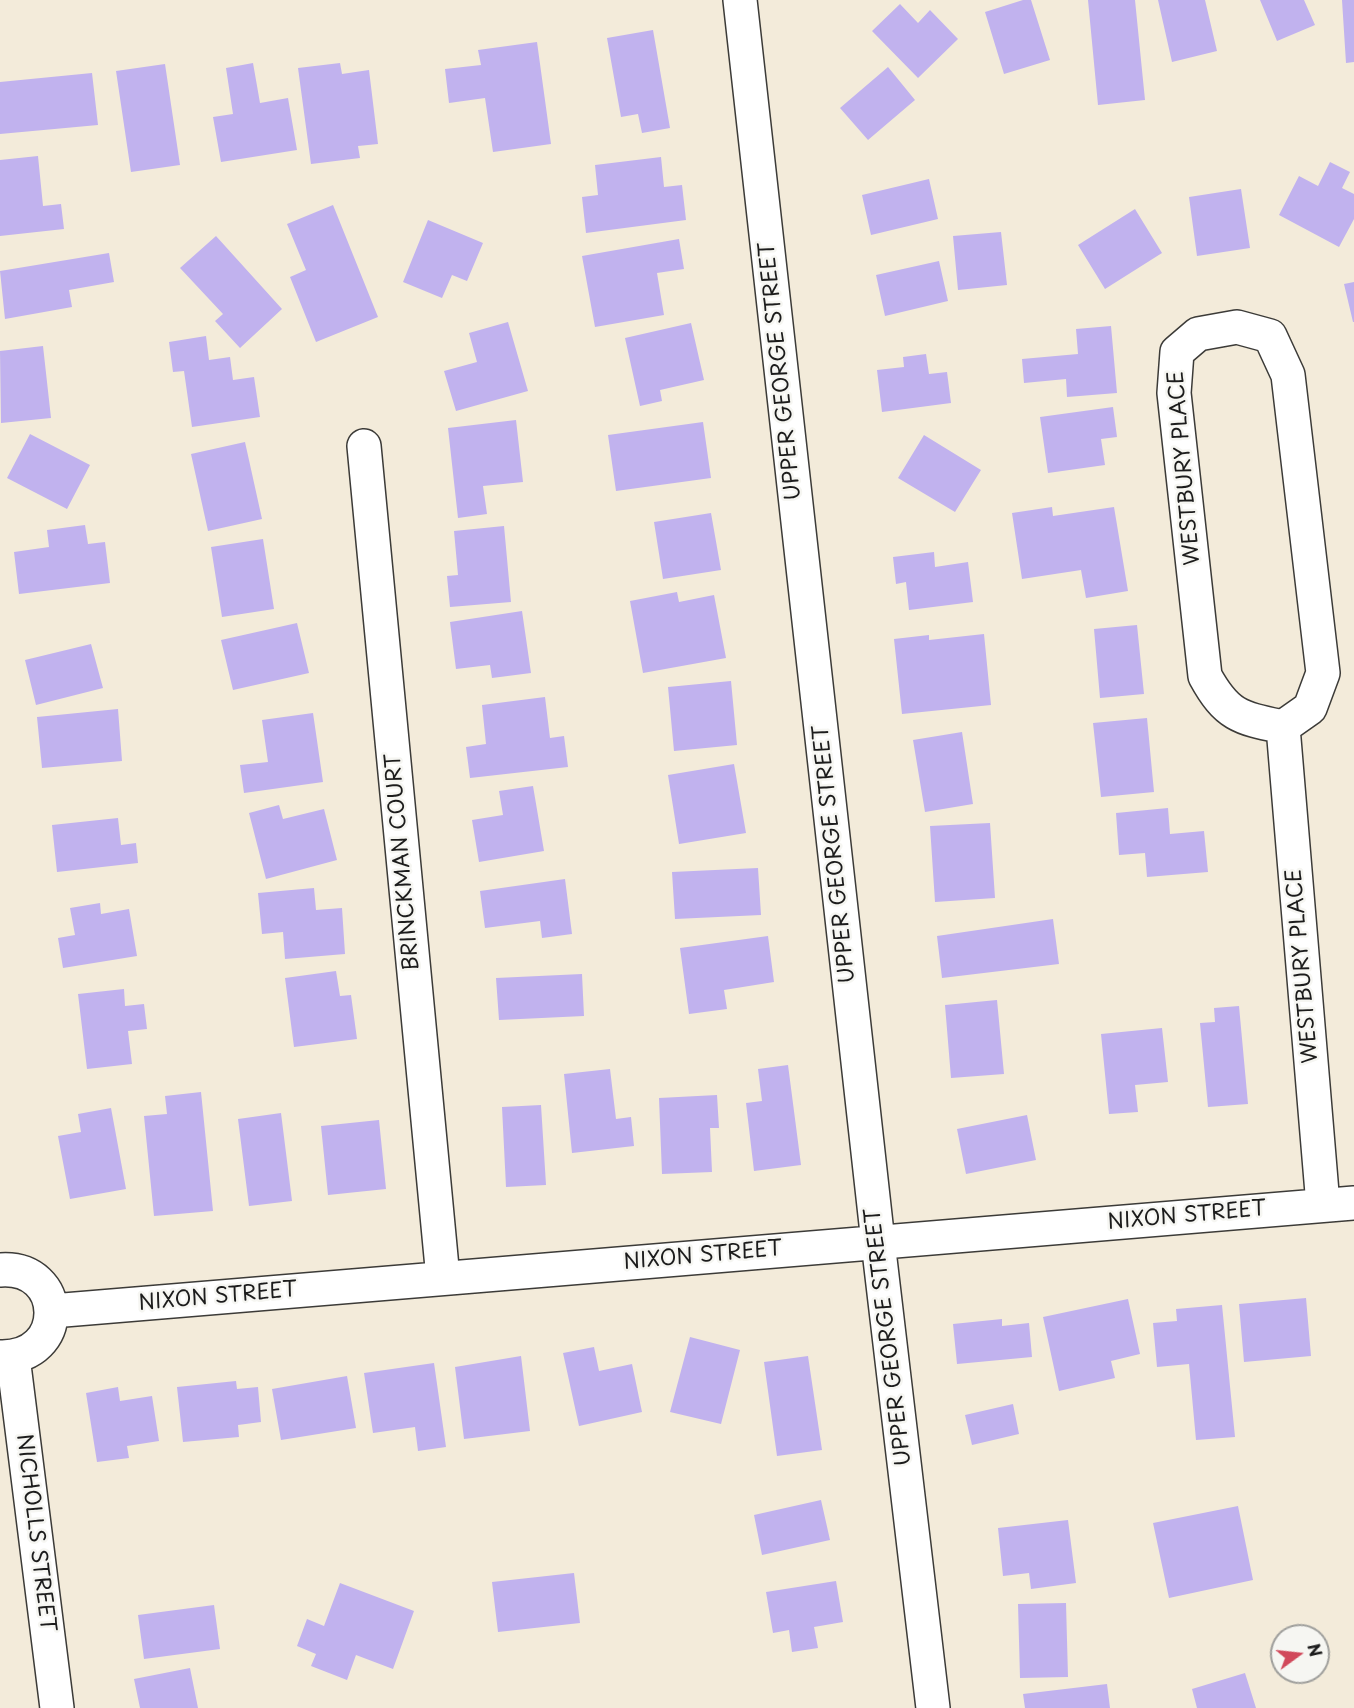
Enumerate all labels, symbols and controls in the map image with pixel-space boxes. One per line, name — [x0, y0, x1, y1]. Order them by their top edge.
street label: UPPER GEORGE STREET — [755, 241, 807, 501]
street label: WESTBURY PLACE — [1164, 370, 1206, 566]
street label: UPPER GEORGE STREET — [809, 724, 861, 984]
street label: BRINCKMAN COURT — [381, 752, 425, 972]
street label: WESTBURY PLACE — [1282, 868, 1324, 1064]
street label: NIXON STREET — [1107, 1197, 1267, 1235]
street label: UPPER GEORGE STREET — [861, 1207, 917, 1467]
street label: NIXON STREET — [623, 1237, 783, 1275]
street label: NIXON STREET — [138, 1278, 298, 1316]
street label: NICHOLLS STREET — [10, 1433, 60, 1633]
north arrow — [1270, 1624, 1330, 1684]
text: N — [1302, 1641, 1329, 1659]

